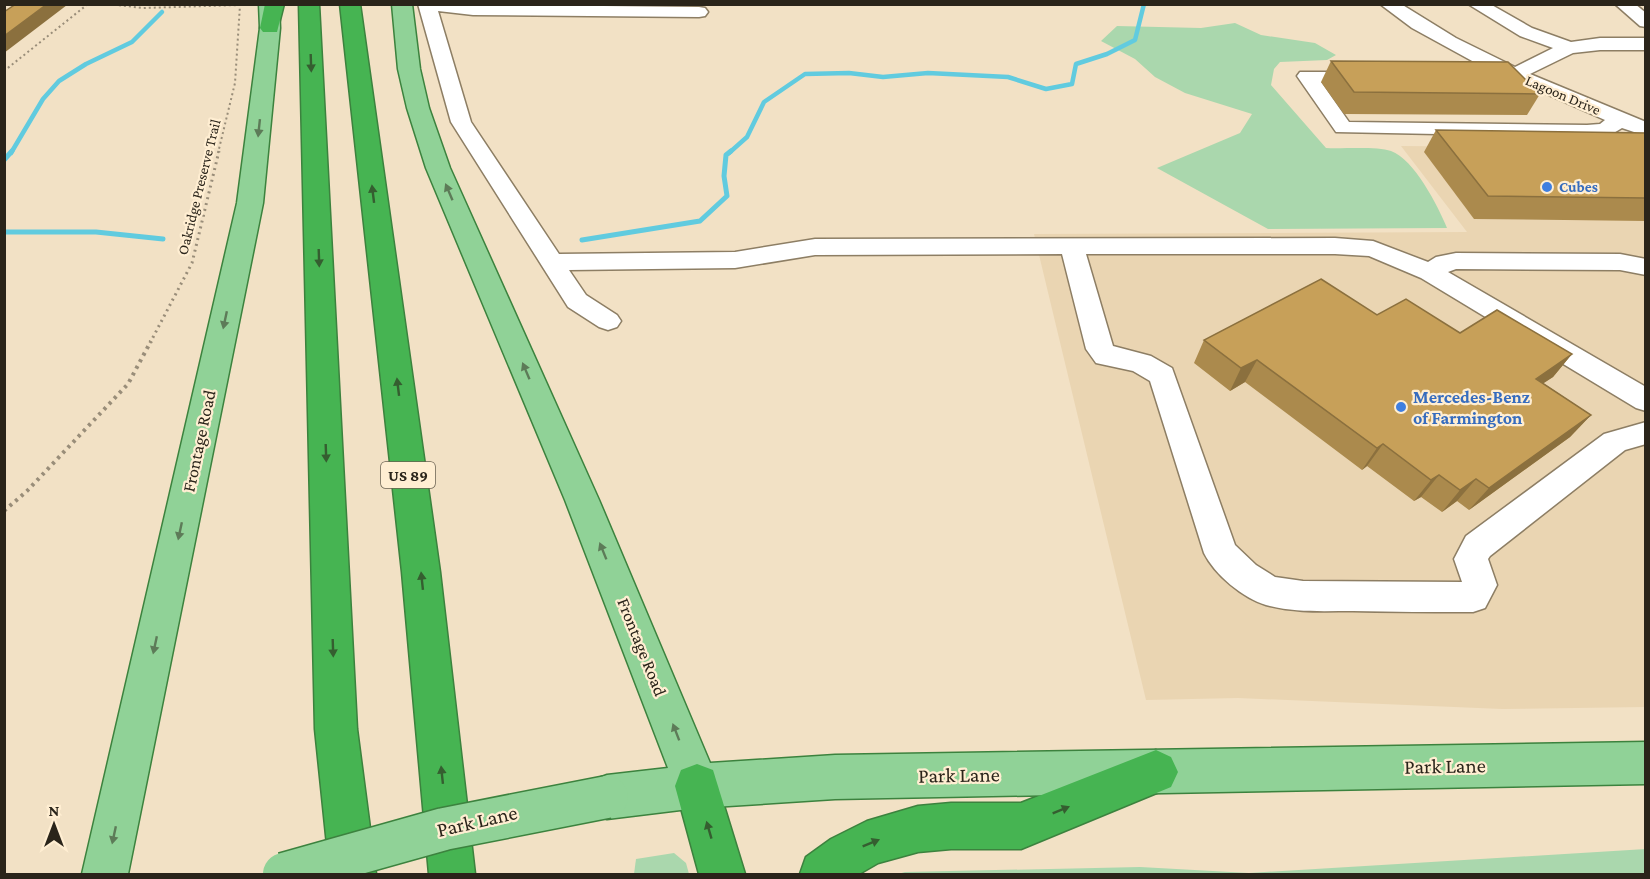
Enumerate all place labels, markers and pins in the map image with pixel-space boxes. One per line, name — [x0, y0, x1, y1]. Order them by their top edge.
place label: Cubes — [1559, 179, 1598, 195]
marker: Cubes — [1540, 180, 1554, 194]
place label: Mercedes-Benz of Farmington — [1413, 387, 1530, 428]
marker: Mercedes-Benz of Farmington — [1394, 400, 1408, 414]

